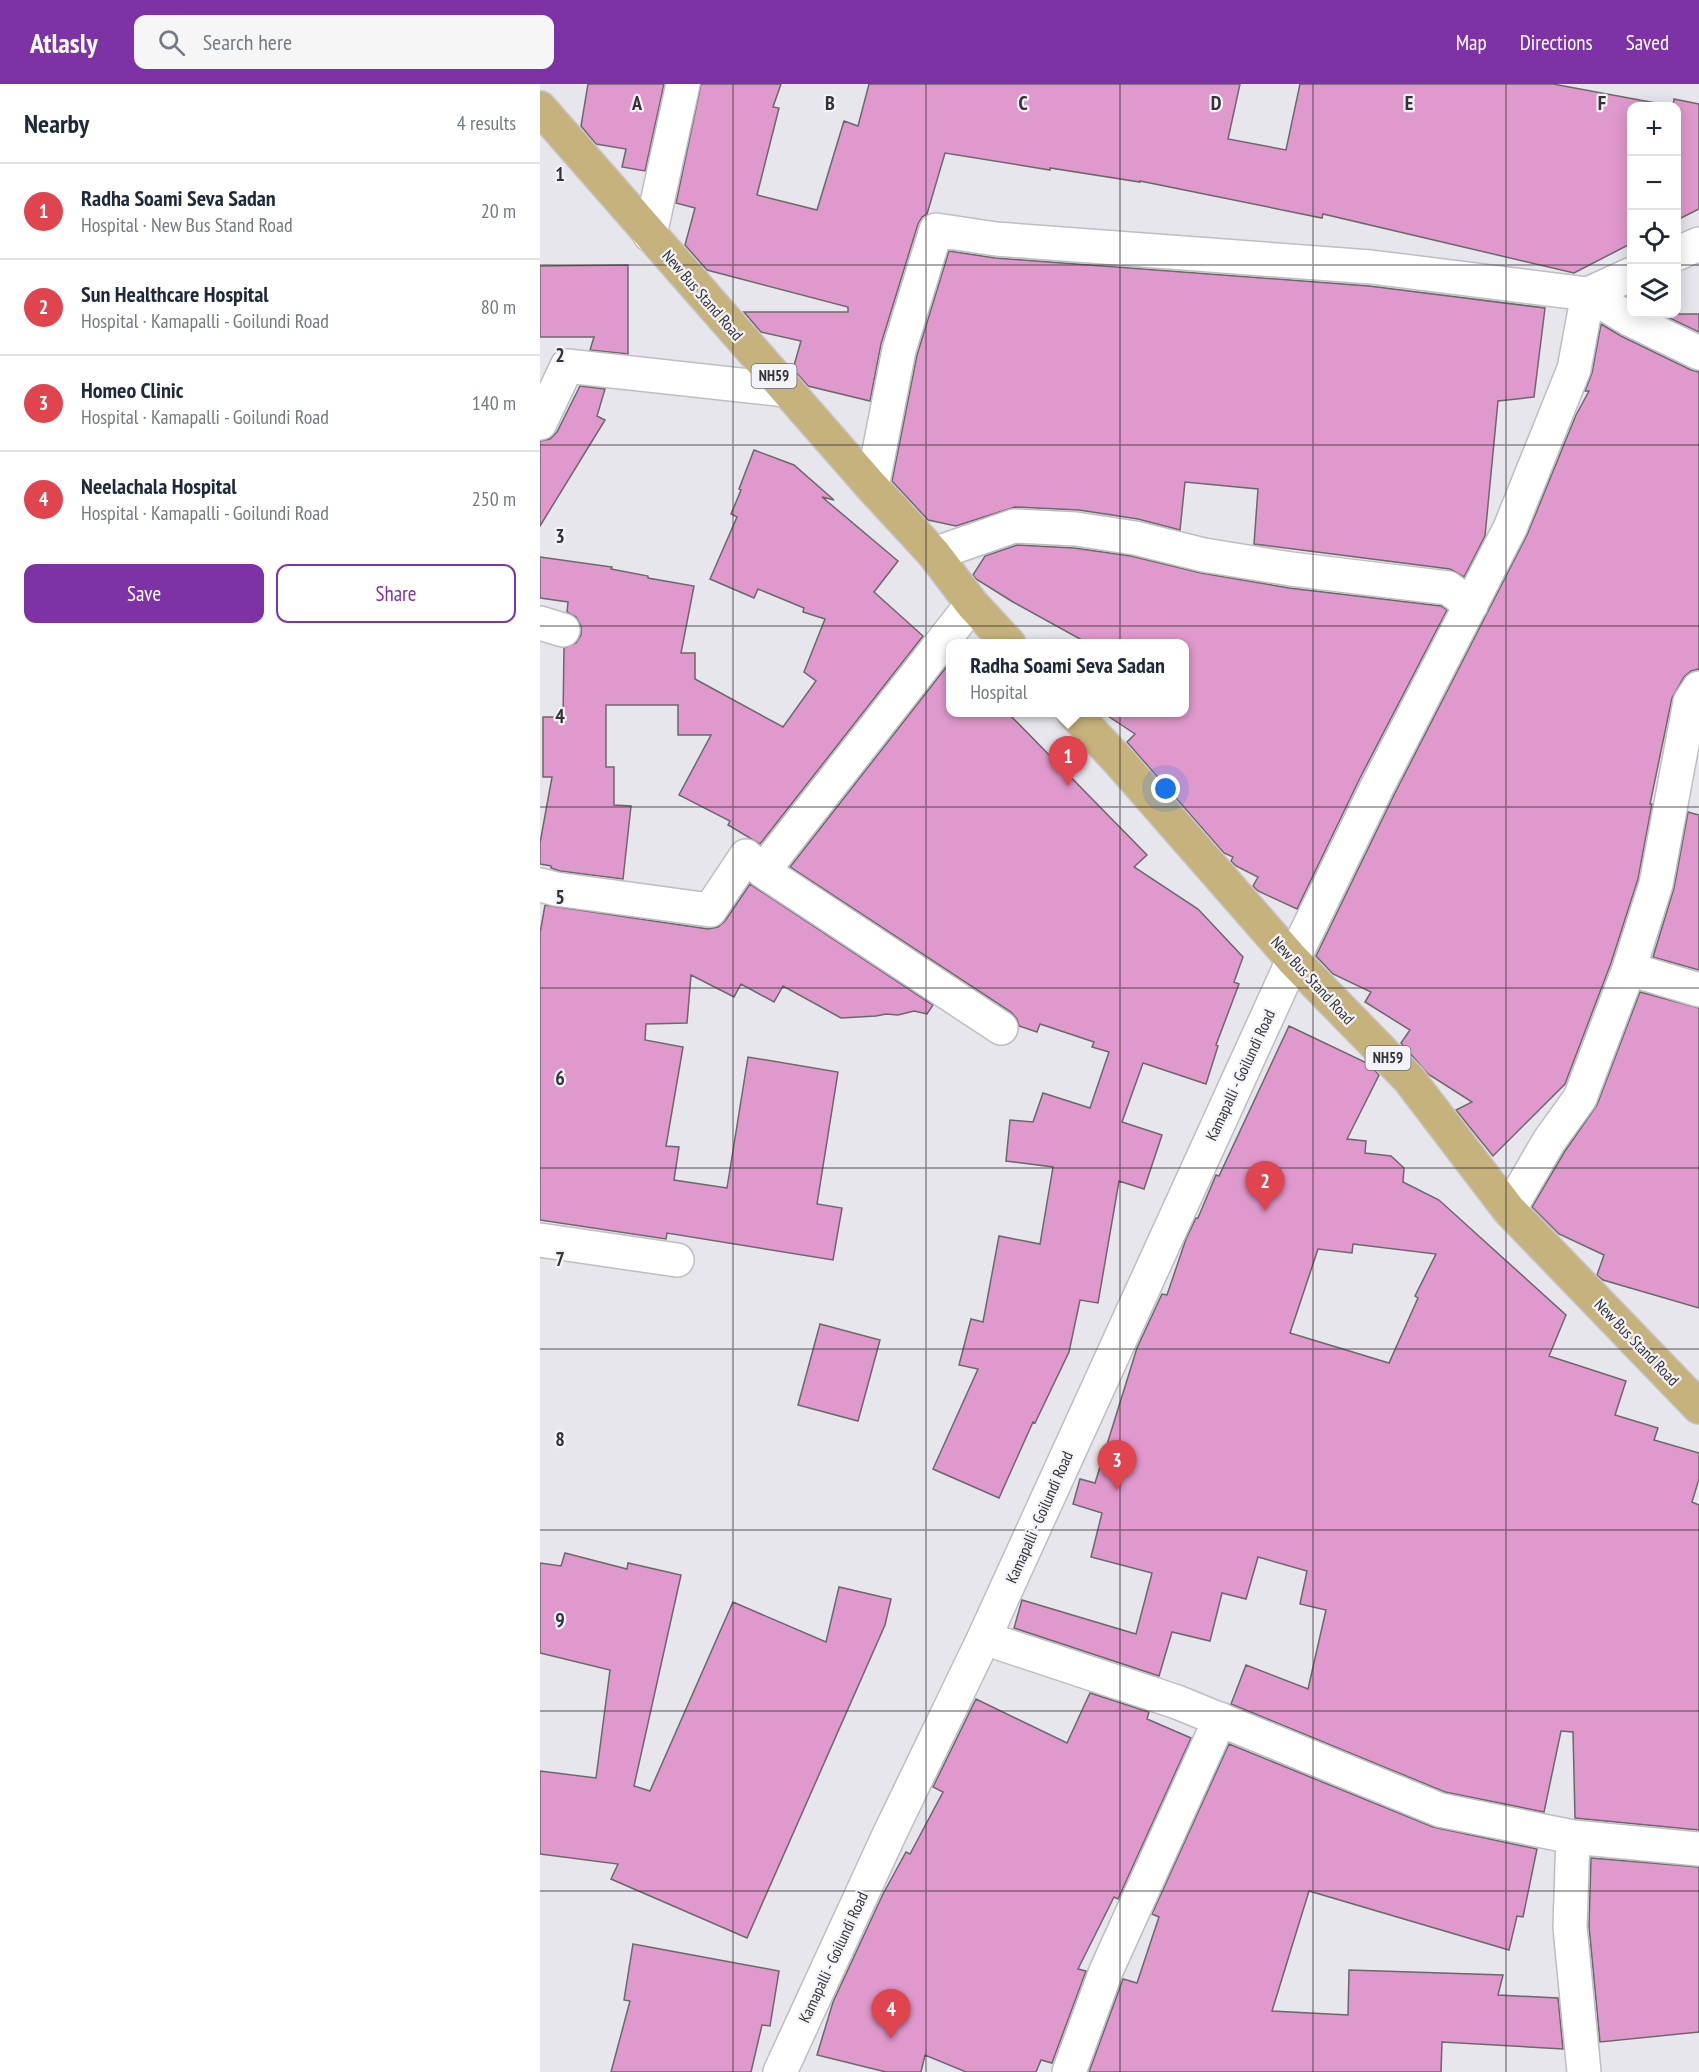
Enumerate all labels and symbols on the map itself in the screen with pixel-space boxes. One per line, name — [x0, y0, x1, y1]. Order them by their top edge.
text: A — [631, 90, 643, 116]
text: B — [825, 90, 835, 116]
text: C — [1018, 90, 1028, 116]
text: D — [1211, 90, 1222, 116]
text: E — [1405, 90, 1413, 116]
text: F — [1598, 90, 1606, 116]
text: 1 — [555, 161, 565, 187]
street label: New Bus Stand Road — [658, 246, 748, 344]
text: 2 — [555, 342, 565, 368]
road number: NH59 — [752, 364, 796, 388]
text: 3 — [555, 523, 565, 549]
text: 4 — [555, 703, 565, 729]
pin: 1 — [1048, 736, 1088, 786]
your location — [1151, 774, 1180, 803]
text: 5 — [555, 884, 565, 910]
street label: New Bus Stand Road — [1267, 932, 1359, 1028]
street label: Kamapalli - Goilundi Road — [1201, 1006, 1279, 1144]
road number: NH59 — [1366, 1046, 1410, 1070]
text: 6 — [555, 1065, 565, 1091]
pin: 2 — [1246, 1162, 1284, 1211]
text: 7 — [555, 1246, 565, 1272]
street label: New Bus Stand Road — [1590, 1294, 1684, 1390]
text: 8 — [555, 1426, 565, 1452]
pin: 3 — [1098, 1440, 1136, 1490]
street label: Kamapalli - Goilundi Road — [1001, 1448, 1077, 1586]
text: 9 — [555, 1607, 565, 1633]
street label: Kamapalli - Goilundi Road — [794, 1888, 872, 2026]
pin: 4 — [872, 1990, 910, 2039]

